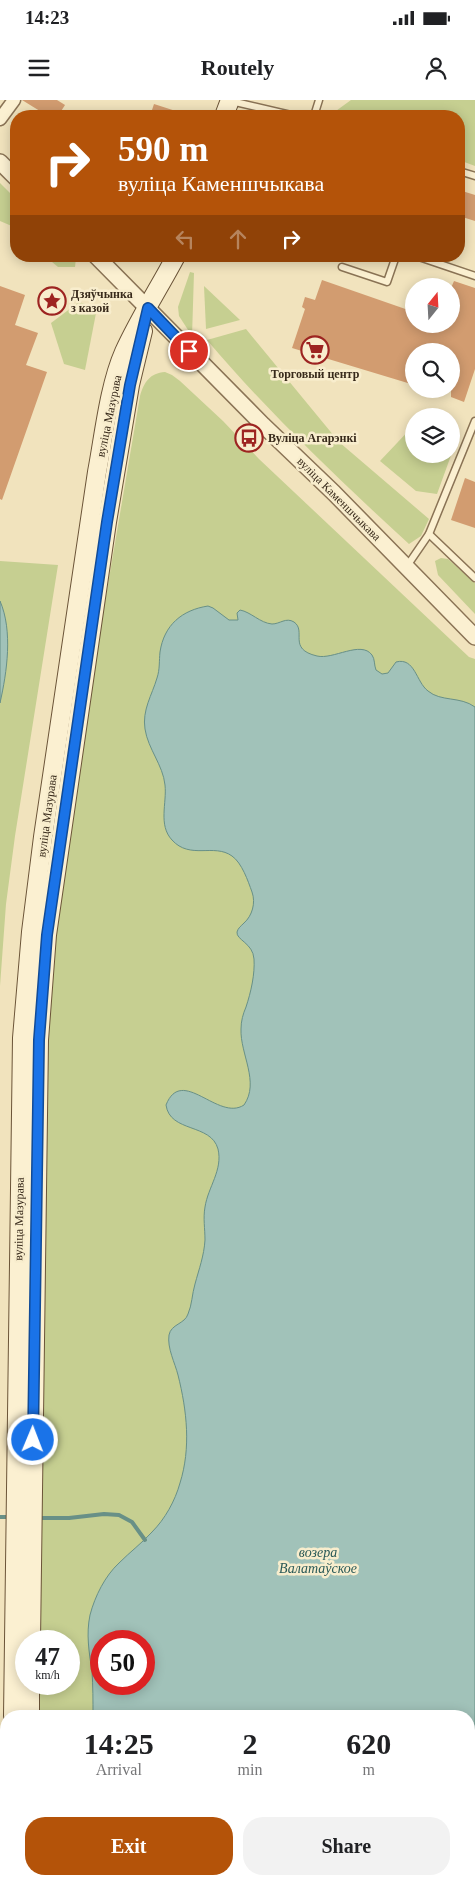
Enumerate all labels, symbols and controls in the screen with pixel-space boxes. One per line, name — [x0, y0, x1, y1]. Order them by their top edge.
text: 14:23 — [25, 7, 69, 28]
icon: menu — [25, 54, 53, 82]
icon: person — [422, 54, 450, 82]
text: Routely — [201, 55, 274, 80]
icon: right — [35, 130, 100, 195]
text: 590 m — [118, 130, 208, 169]
text: вуліца Каменшчыкава — [118, 171, 324, 196]
icon: left — [171, 225, 199, 253]
icon: ahead — [224, 225, 252, 253]
icon: right — [277, 225, 305, 253]
north arrow — [405, 278, 460, 332]
map controls — [405, 278, 460, 463]
place icon: Дзяўчынка з казой — [37, 286, 67, 316]
place label: Дзяўчынка з казой — [71, 287, 133, 315]
pin — [168, 330, 210, 372]
supermarket icon: Торговый центр — [300, 335, 330, 365]
icon: arrive — [175, 337, 203, 365]
button: search — [405, 343, 460, 398]
place label: Торговый центр — [271, 367, 360, 381]
street label: вуліца Мазурава — [93, 373, 125, 458]
button: layers — [405, 408, 460, 463]
bus stop icon: Вуліца Агарэнкі — [234, 423, 264, 453]
place label: Вуліца Агарэнкі — [268, 431, 357, 445]
street label: вуліца Каменшчыкава — [294, 454, 384, 544]
street label: вуліца Мазурава — [34, 773, 60, 858]
street label: вуліца Мазурава — [11, 1176, 27, 1261]
position arrow — [6, 1413, 58, 1465]
water label: возера Валатаўское — [279, 1545, 357, 1576]
speed limit sign: 50 — [90, 1630, 155, 1695]
text: 47 — [35, 1643, 60, 1670]
text: km/h — [35, 1668, 60, 1682]
text: 14:25 — [84, 1727, 154, 1760]
text: 2 — [242, 1727, 257, 1760]
text: 620 — [346, 1727, 391, 1760]
text: Arrival — [96, 1761, 142, 1778]
text: min — [238, 1761, 262, 1778]
text: m — [362, 1761, 375, 1778]
button: Exit — [25, 1817, 233, 1875]
button: Share — [243, 1817, 450, 1875]

